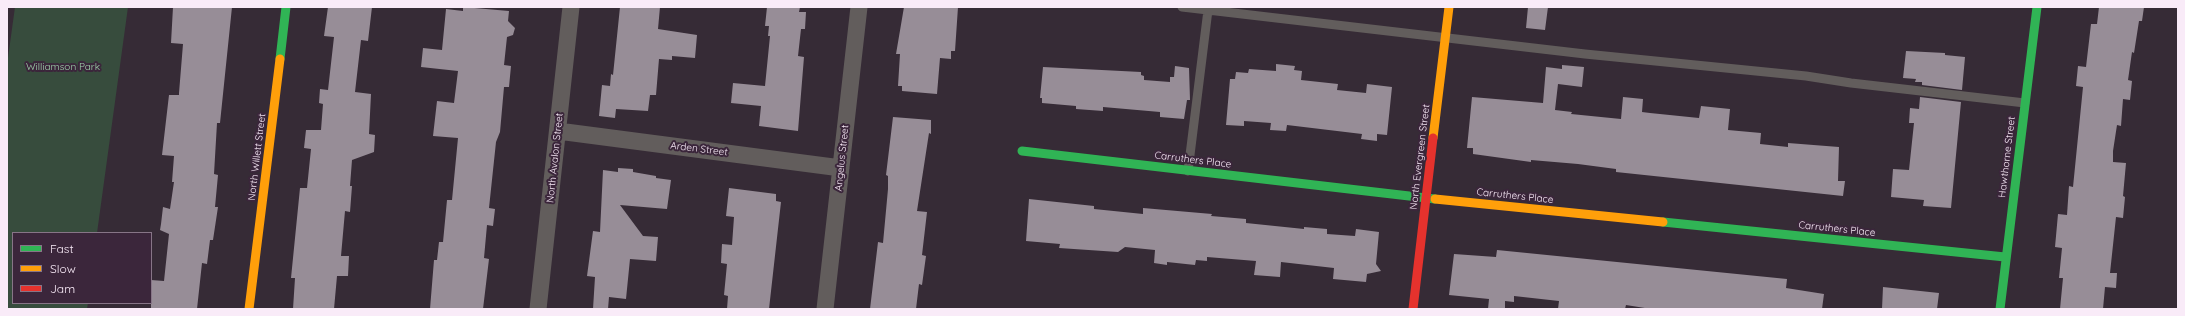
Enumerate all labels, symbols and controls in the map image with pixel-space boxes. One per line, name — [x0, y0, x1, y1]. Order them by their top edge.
park label: Williamson Park — [26, 61, 100, 73]
street label: North Evergreen Street — [1408, 104, 1432, 210]
street label: North Avalon Street — [544, 112, 566, 204]
street label: North Willett Street — [246, 113, 268, 201]
street label: Hawthorne Street — [1996, 116, 2018, 198]
street label: Angelus Street — [833, 124, 851, 192]
street label: Arden Street — [670, 140, 728, 158]
street label: Carruthers Place — [1154, 149, 1232, 171]
street label: Carruthers Place — [1476, 186, 1554, 206]
street label: Carruthers Place — [1798, 219, 1876, 239]
legend — [12, 232, 152, 304]
text: Fast — [50, 241, 74, 256]
text: Slow — [50, 261, 76, 276]
text: Jam — [50, 281, 75, 296]

